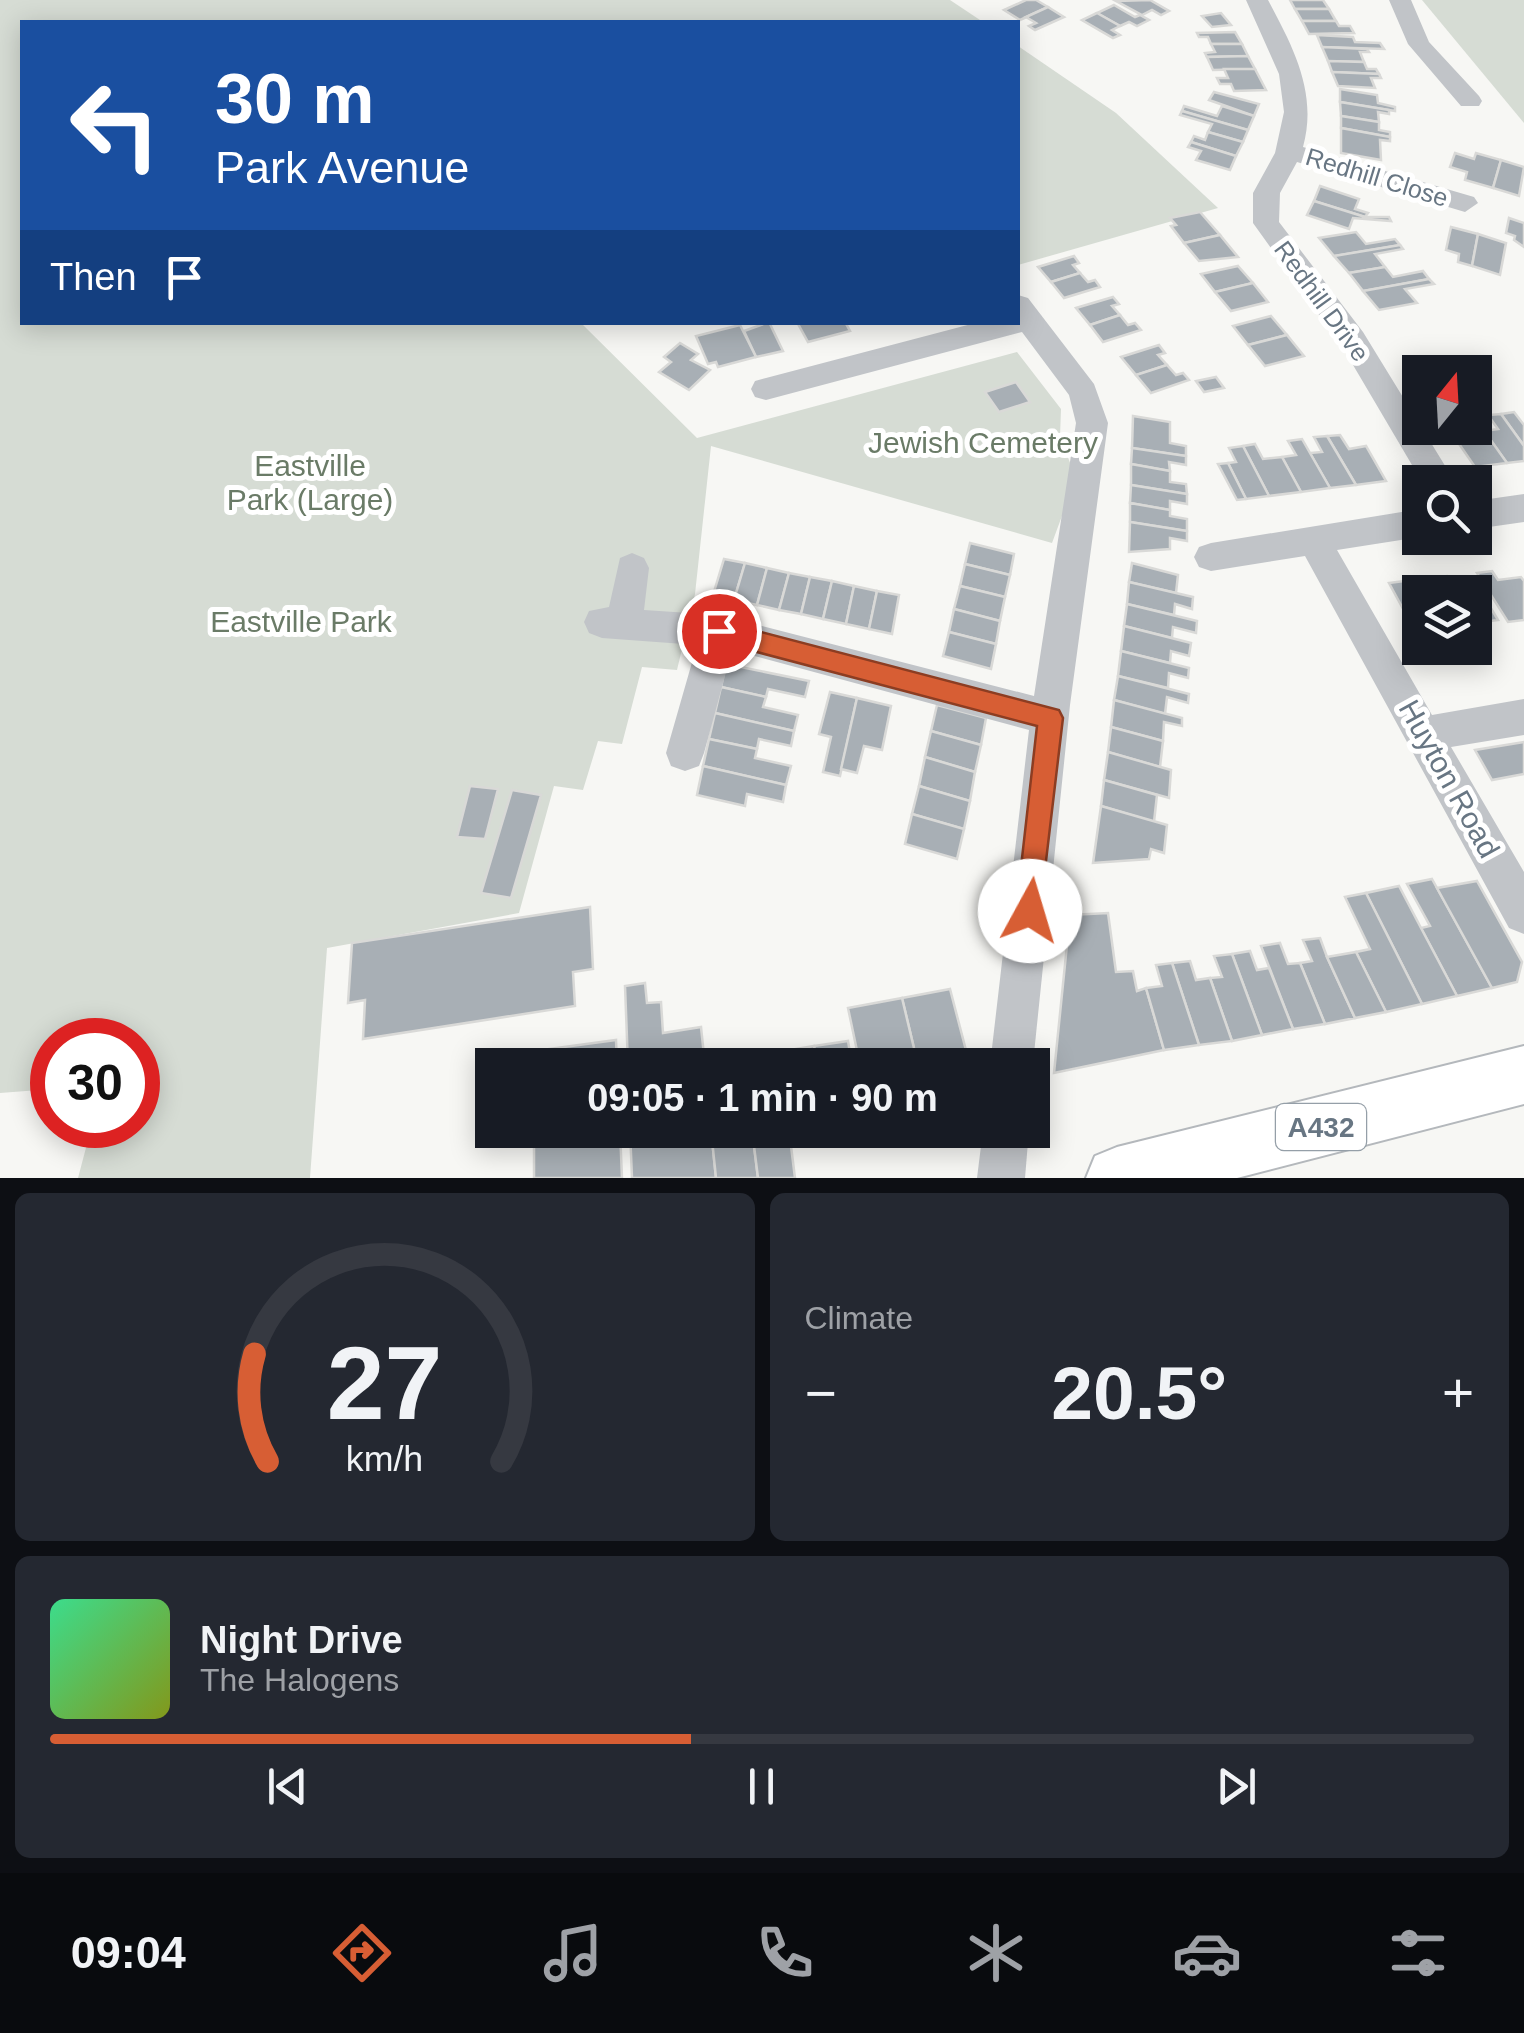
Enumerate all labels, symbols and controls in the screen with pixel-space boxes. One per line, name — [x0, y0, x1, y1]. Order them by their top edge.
icon: left — [50, 60, 180, 190]
text: 30 m — [215, 60, 375, 138]
text: Park Avenue — [215, 142, 469, 193]
street label: Redhill Close — [1302, 142, 1452, 212]
street label: Redhill Drive — [1269, 235, 1375, 367]
icon: arrive — [157, 250, 212, 305]
text: Then — [50, 256, 137, 298]
north arrow — [1402, 355, 1492, 445]
map controls — [1402, 355, 1492, 665]
park label: Jewish Cemetery — [868, 426, 1098, 459]
park label: Eastville Park (Large) — [227, 449, 393, 516]
button: search — [1402, 465, 1492, 555]
button: layers — [1402, 575, 1492, 665]
pin — [677, 589, 762, 674]
icon: arrive — [692, 604, 747, 659]
park label: Eastville Park — [210, 605, 393, 638]
street label: Huyton Road — [1393, 694, 1506, 863]
position arrow — [978, 859, 1082, 963]
speed limit sign: 30 — [30, 1018, 160, 1148]
text: 09:05 · 1 min · 90 m — [587, 1077, 938, 1119]
road number: A432 — [1276, 1104, 1366, 1150]
text: Climate — [805, 1300, 913, 1336]
text: 27 — [327, 1325, 443, 1441]
text: 20.5° — [1051, 1351, 1227, 1435]
text: − — [805, 1362, 837, 1424]
text: + — [1442, 1362, 1474, 1424]
text: km/h — [346, 1439, 423, 1479]
text: Night Drive — [200, 1619, 403, 1661]
text: The Halogens — [200, 1662, 399, 1698]
icon: previous — [260, 1759, 315, 1814]
icon: pause — [734, 1759, 789, 1814]
icon: next — [1209, 1759, 1264, 1814]
icon: directions — [327, 1918, 397, 1988]
icon: music — [538, 1918, 608, 1988]
icon: phone — [750, 1918, 820, 1988]
icon: climate — [961, 1918, 1031, 1988]
icon: car — [1172, 1918, 1242, 1988]
icon: filters — [1383, 1918, 1453, 1988]
text: 09:04 — [71, 1927, 186, 1978]

